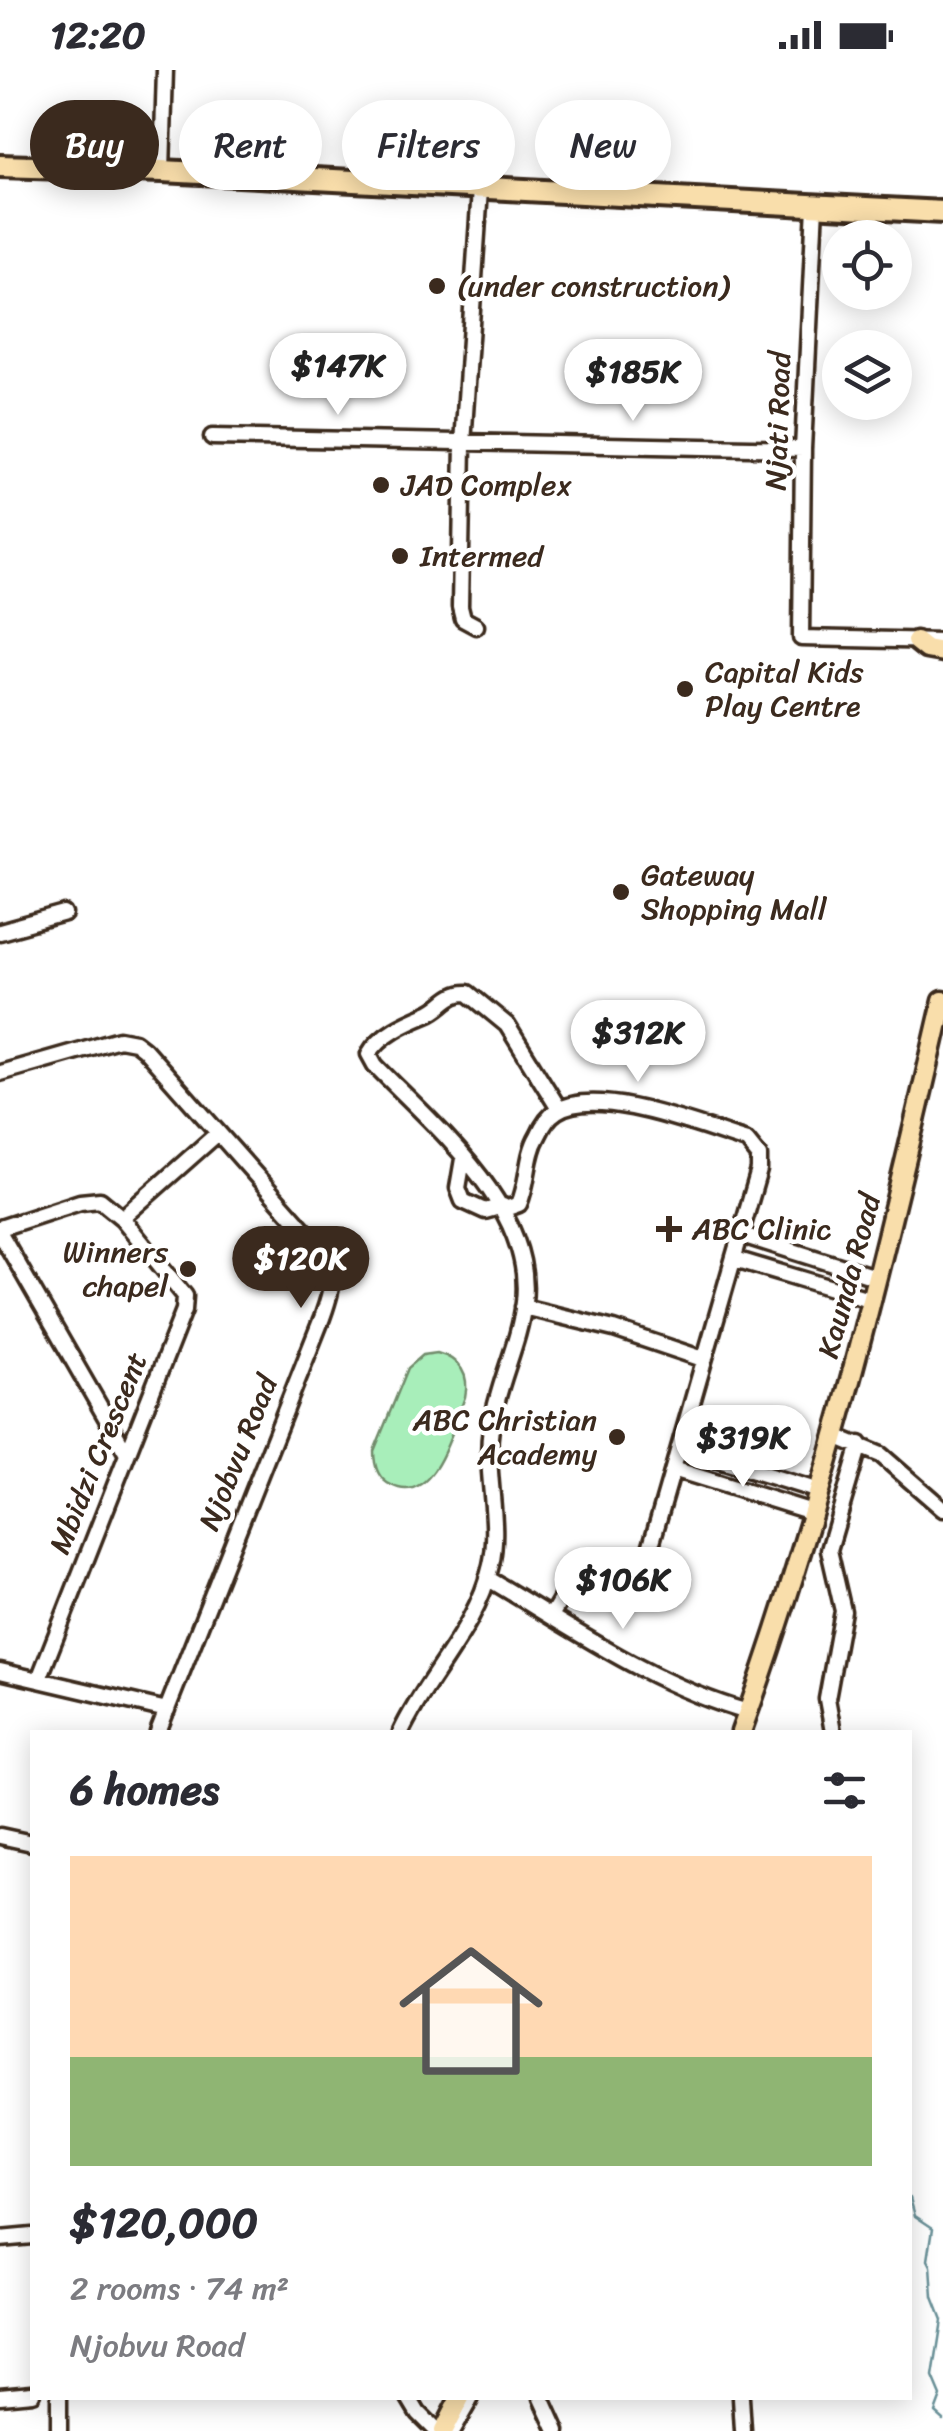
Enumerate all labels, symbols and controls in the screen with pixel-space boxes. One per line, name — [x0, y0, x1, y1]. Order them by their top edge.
text: 12:20 — [50, 2, 146, 69]
chip: Buy — [30, 100, 159, 190]
chip: Rent — [179, 100, 322, 190]
chip: Filters — [342, 100, 515, 190]
chip: New — [535, 100, 671, 190]
map controls — [822, 220, 912, 420]
button: locate — [822, 220, 912, 310]
place label: (under construction) — [457, 259, 730, 313]
marker: (under construction) — [426, 275, 448, 297]
button: layers — [822, 330, 912, 420]
pin: $147K — [268, 333, 408, 418]
text: $147K — [292, 337, 385, 394]
pin: $185K — [563, 339, 703, 424]
text: $185K — [586, 343, 680, 400]
street label: Njati Road — [749, 349, 807, 491]
place label: JAD Complex — [400, 458, 573, 512]
marker: JAD Complex — [370, 474, 392, 496]
place label: Intermed — [419, 529, 545, 583]
marker: Intermed — [389, 545, 411, 567]
place label: Capital Kids Play Centre — [705, 645, 864, 733]
marker: Capital Kids Play Centre — [674, 678, 696, 700]
place label: Gateway Shopping Mall — [641, 848, 828, 936]
marker: Gateway Shopping Mall — [610, 881, 632, 903]
pin: $312K — [568, 1000, 708, 1085]
text: $312K — [593, 1004, 683, 1061]
street label: Kaunda Road — [801, 1186, 897, 1364]
place label: ABC Clinic — [691, 1202, 831, 1256]
marker: ABC Clinic — [656, 1216, 682, 1242]
place label: Winners chapel — [63, 1225, 169, 1313]
pin: $120K — [231, 1226, 371, 1311]
text: $120K — [254, 1230, 348, 1287]
marker: Winners chapel — [177, 1258, 199, 1280]
street label: Mbidzi Crescent — [33, 1344, 163, 1562]
street label: Njobvu Road — [182, 1365, 294, 1539]
place label: ABC Christian Academy — [412, 1393, 597, 1481]
pin: $319K — [673, 1405, 813, 1490]
text: $319K — [697, 1409, 789, 1466]
marker: ABC Christian Academy — [606, 1426, 628, 1448]
pin: $106K — [553, 1547, 693, 1632]
text: $106K — [576, 1551, 670, 1608]
text: 6 homes — [70, 1753, 219, 1827]
icon: filters — [817, 1763, 872, 1818]
icon: home — [381, 1921, 561, 2101]
text: $120,000 — [70, 2186, 258, 2260]
text: 2 rooms · 74 m² — [70, 2260, 289, 2317]
text: Njobvu Road — [70, 2317, 244, 2374]

